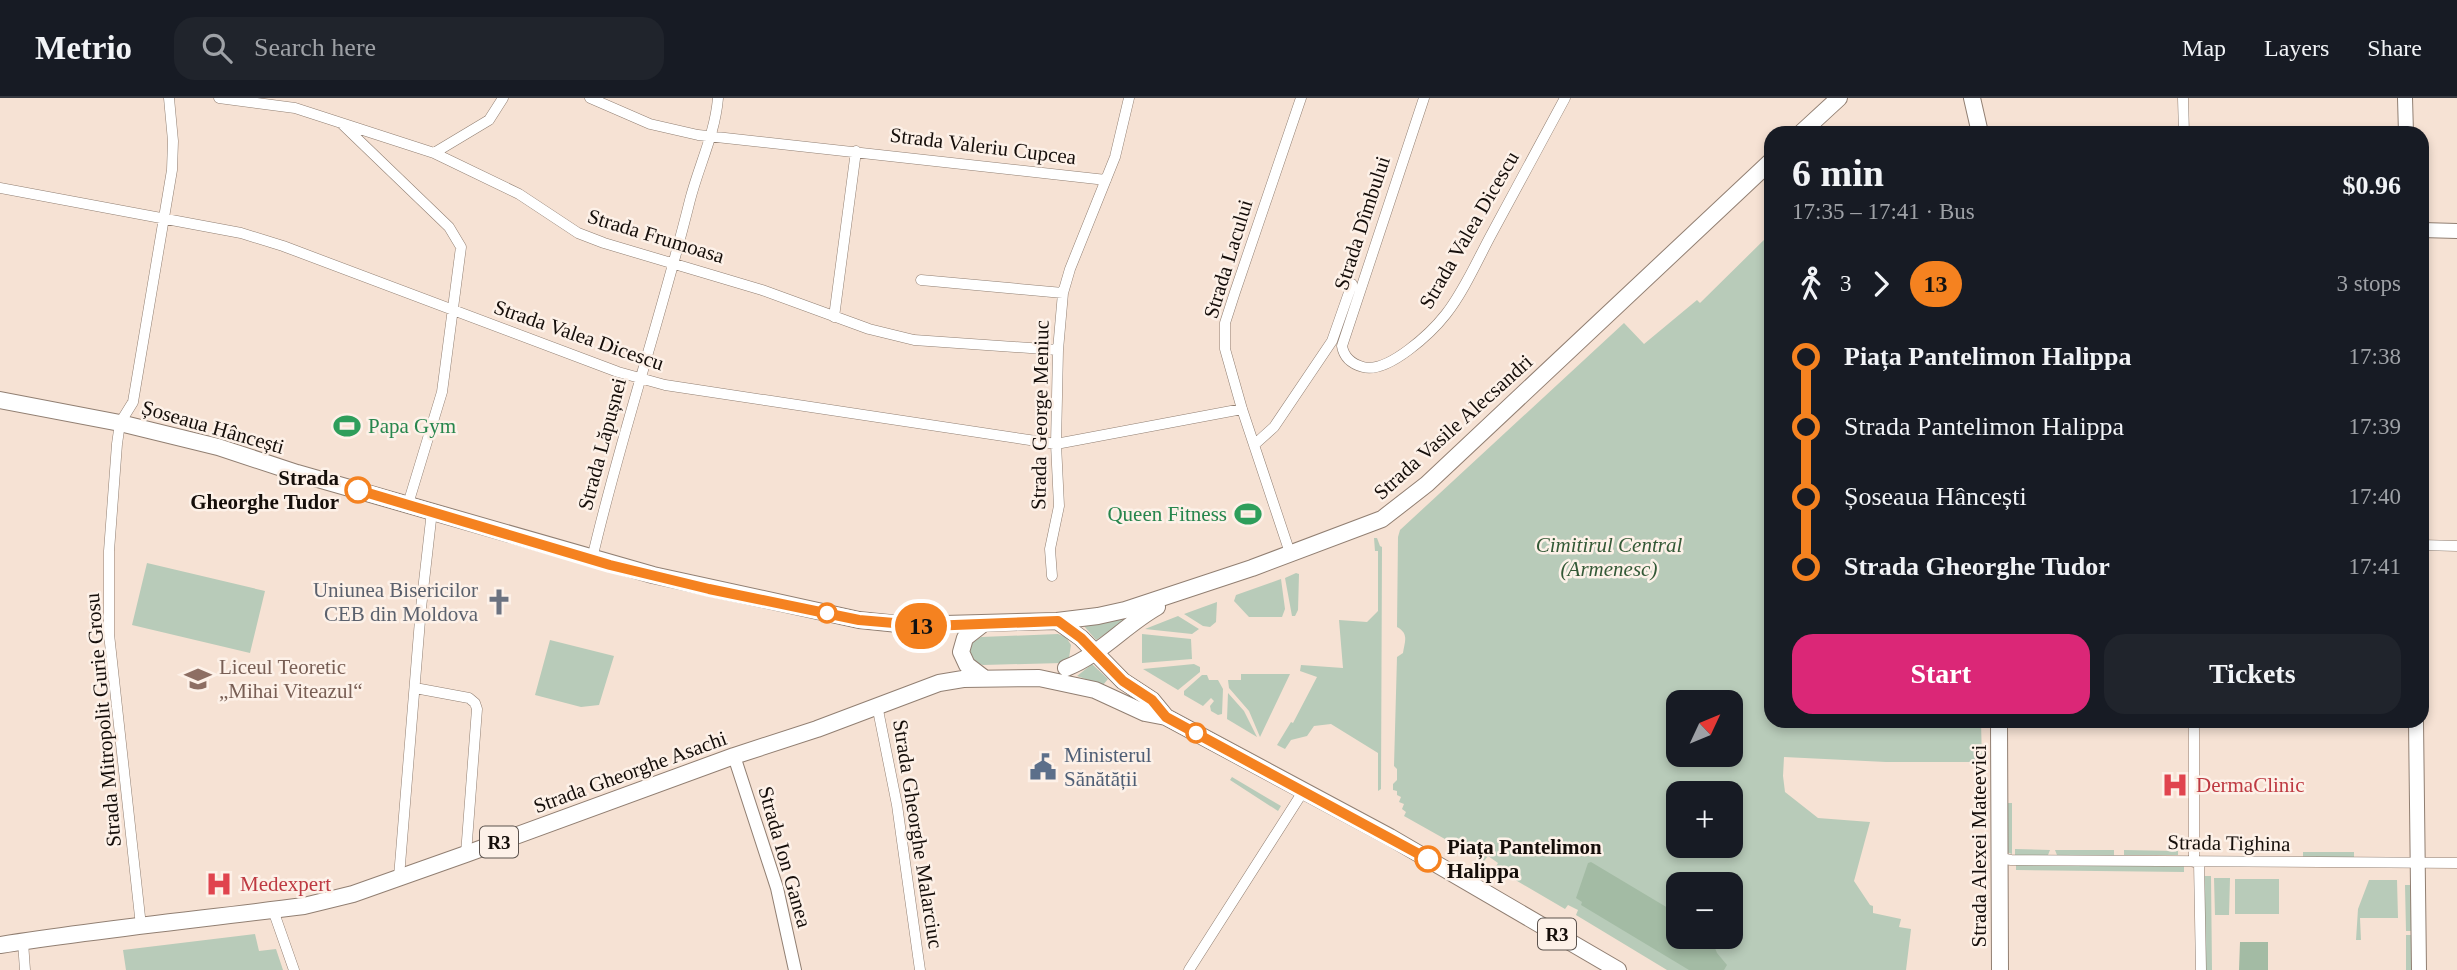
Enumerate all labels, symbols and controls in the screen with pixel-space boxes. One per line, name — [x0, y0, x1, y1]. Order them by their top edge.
search box — [174, 17, 664, 80]
icon: search — [198, 29, 236, 67]
text: Metrio — [35, 30, 132, 66]
text: Search here — [254, 33, 376, 62]
text: Map — [2182, 35, 2226, 61]
text: Layers — [2264, 35, 2329, 61]
text: Share — [2367, 35, 2422, 61]
street label: Strada Valeriu Cupcea — [889, 123, 1078, 169]
street label: Strada Valea Dicescu — [1414, 146, 1524, 313]
text: 6 min — [1792, 152, 1884, 194]
street label: Strada Dîmbului — [1329, 153, 1395, 293]
text: $0.96 — [2343, 171, 2401, 200]
street label: Strada Lacului — [1199, 197, 1258, 321]
text: 17:35 – 17:41 · Bus — [1792, 199, 1975, 224]
street label: Strada Frumoasa — [585, 204, 728, 268]
icon: walk — [1792, 265, 1830, 303]
icon: forward — [1862, 265, 1900, 303]
text: 3 — [1840, 271, 1852, 296]
text: 13 — [1924, 271, 1948, 297]
text: 3 stops — [2336, 271, 2401, 296]
street label: Strada Valea Dicescu — [491, 295, 668, 375]
street label: Strada George Meniuc — [1026, 320, 1054, 510]
text: Piața Pantelimon Halippa — [1844, 342, 2131, 371]
text: 17:38 — [2349, 344, 2401, 369]
street label: Strada Vasile Alecsandri — [1369, 349, 1537, 504]
street label: Strada Lăpușnei — [573, 375, 631, 513]
street label: Șoseaua Hâncești — [139, 395, 287, 459]
sports icon: Papa Gym — [332, 411, 362, 441]
text: Strada Pantelimon Halippa — [1844, 412, 2124, 441]
place label: Papa Gym — [368, 414, 456, 438]
text: 17:39 — [2349, 414, 2401, 439]
place label: Strada Gheorghe Tudor — [190, 466, 339, 514]
marker: Strada Gheorghe Tudor — [345, 477, 371, 503]
text: Șoseaua Hâncești — [1844, 482, 2027, 511]
text: 17:40 — [2349, 484, 2401, 509]
sports icon: Queen Fitness — [1233, 499, 1263, 529]
place label: Queen Fitness — [1107, 502, 1227, 526]
park label: Cimitirul Central (Armenesc) — [1536, 533, 1682, 581]
text: Strada Gheorghe Tudor — [1844, 552, 2110, 581]
text: 17:41 — [2349, 554, 2401, 579]
place label: Uniunea Bisericilor CEB din Moldova — [313, 578, 479, 626]
church icon: Uniunea Bisericilor CEB din Moldova — [484, 587, 514, 617]
street label: Strada Mitropolit Gurie Grosu — [80, 592, 126, 848]
unlabelled marker — [817, 603, 837, 623]
line badge: 13 — [890, 603, 953, 649]
text: 13 — [909, 613, 933, 639]
button: Start — [1792, 634, 2090, 714]
button: Tickets — [2104, 634, 2401, 714]
place label: Liceul Teoretic „Mihai Viteazul“ — [219, 655, 363, 703]
school or university icon: Liceul Teoretic „Mihai Viteazul“ — [183, 664, 213, 694]
north arrow — [1666, 690, 1743, 766]
map controls — [1666, 690, 1743, 949]
street label: Strada Gheorghe Malarciuc — [888, 718, 948, 950]
unlabelled marker — [1186, 723, 1206, 743]
street label: Strada Gheorghe Asachi — [530, 726, 730, 818]
place label: Ministerul Sănătății — [1064, 743, 1152, 791]
street label: Strada Alexei Mateevici — [1967, 744, 1991, 947]
public building icon: Ministerul Sănătății — [1028, 752, 1058, 782]
hospital icon: DermaClinic — [2160, 770, 2190, 800]
place label: DermaClinic — [2196, 773, 2304, 797]
button: + — [1666, 781, 1743, 858]
street label: Strada Ion Ganea — [753, 784, 817, 931]
road number: R3 — [480, 827, 518, 858]
street label: Strada Tighina — [2167, 830, 2291, 856]
place label: Piața Pantelimon Halippa — [1447, 835, 1602, 883]
marker: Piața Pantelimon Halippa — [1415, 846, 1441, 872]
hospital icon: Medexpert — [204, 869, 234, 899]
place label: Medexpert — [240, 872, 331, 896]
button: − — [1666, 872, 1743, 949]
road number: R3 — [1538, 918, 1576, 950]

